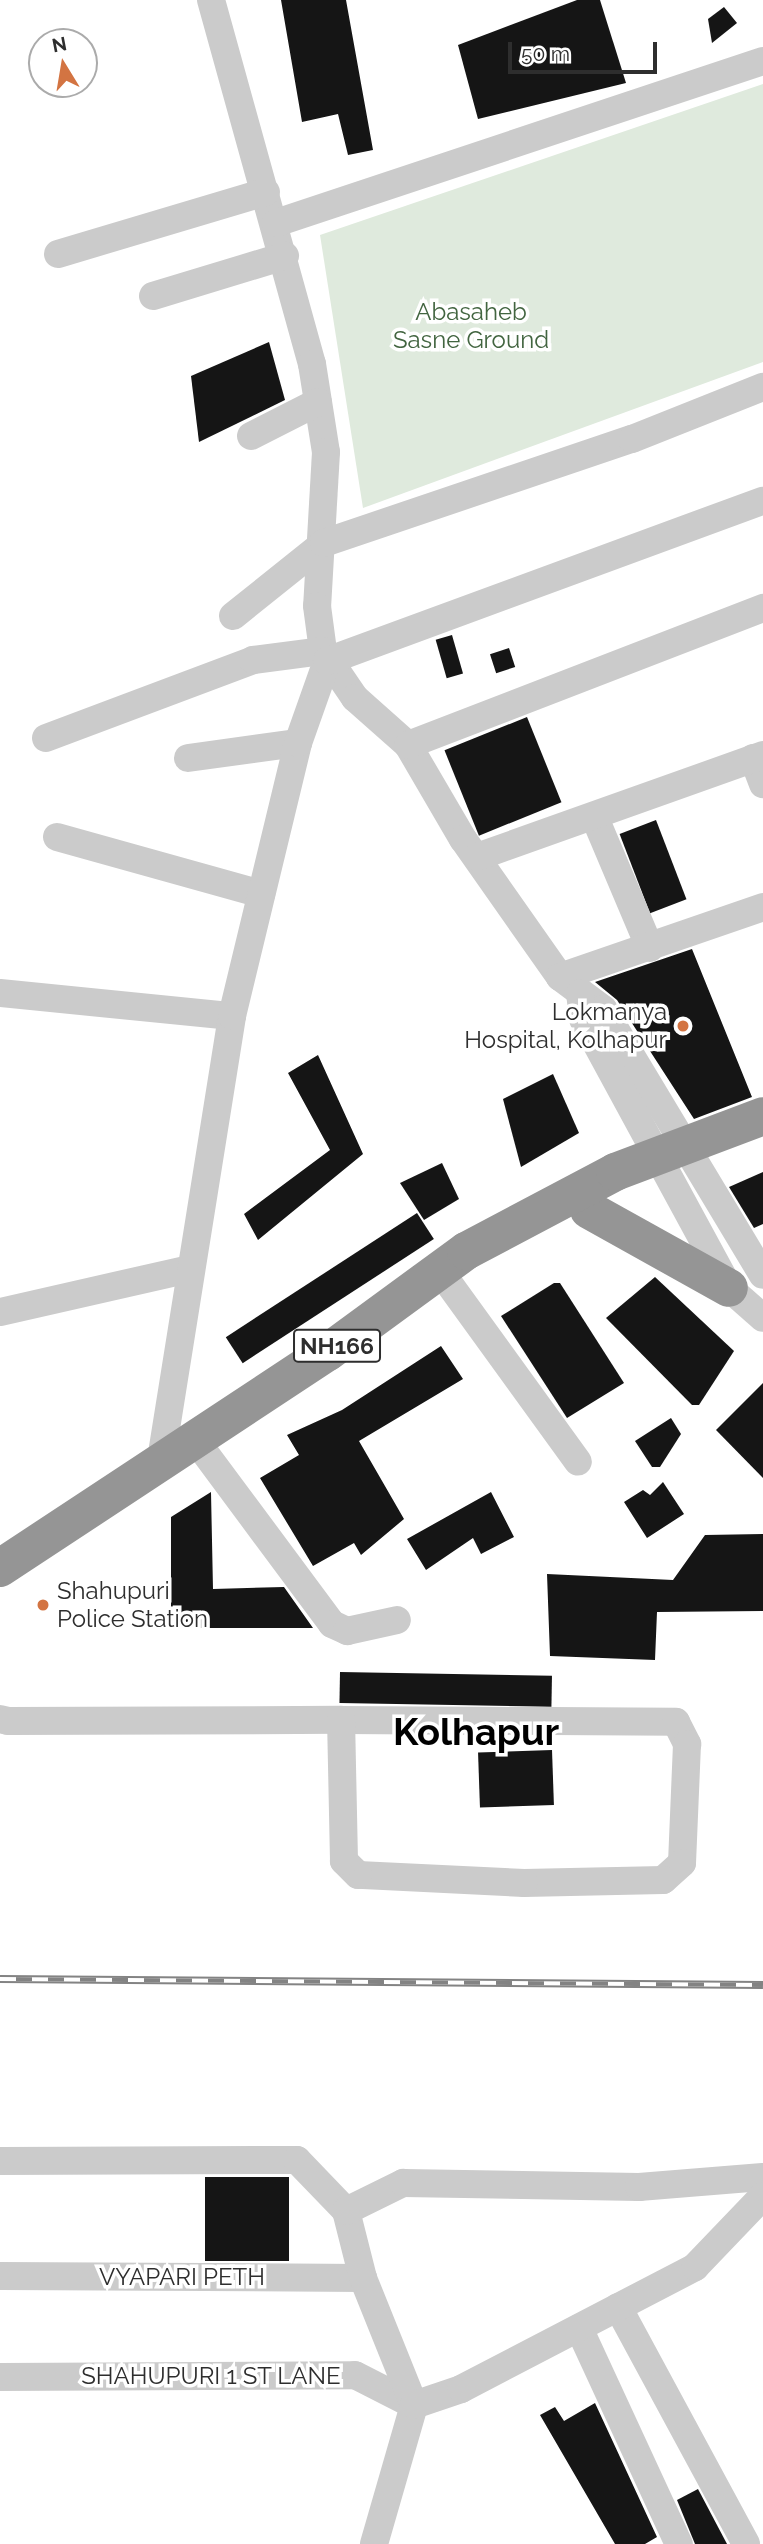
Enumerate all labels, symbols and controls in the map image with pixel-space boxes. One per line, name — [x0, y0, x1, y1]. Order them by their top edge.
north arrow — [28, 28, 98, 98]
scale bar — [511, 28, 660, 72]
text: N — [50, 32, 69, 57]
text: 50 m — [521, 41, 570, 66]
park label: Abasaheb Sasne Ground — [393, 298, 549, 354]
place label: Lokmanya Hospital, Kolhapur — [464, 998, 667, 1054]
marker: Lokmanya Hospital, Kolhapur — [673, 1016, 693, 1036]
road number: NH166 — [292, 1326, 382, 1366]
place label: Shahupuri Police Station — [57, 1577, 208, 1633]
marker: Shahupuri Police Station — [35, 1597, 51, 1613]
district label: Kolhapur — [393, 1709, 559, 1755]
street label: VYAPARI PETH — [99, 2263, 265, 2291]
street label: SHAHUPURI 1 ST LANE — [81, 2362, 341, 2390]

